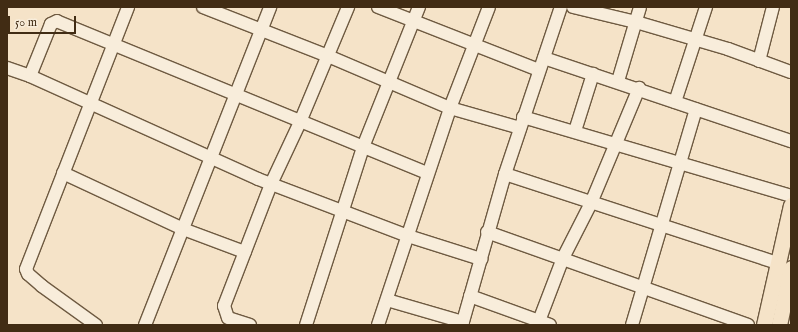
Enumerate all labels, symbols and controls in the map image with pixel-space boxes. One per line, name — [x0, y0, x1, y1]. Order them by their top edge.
scale bar — [10, 8, 78, 34]
text: 50 m — [15, 15, 37, 30]

